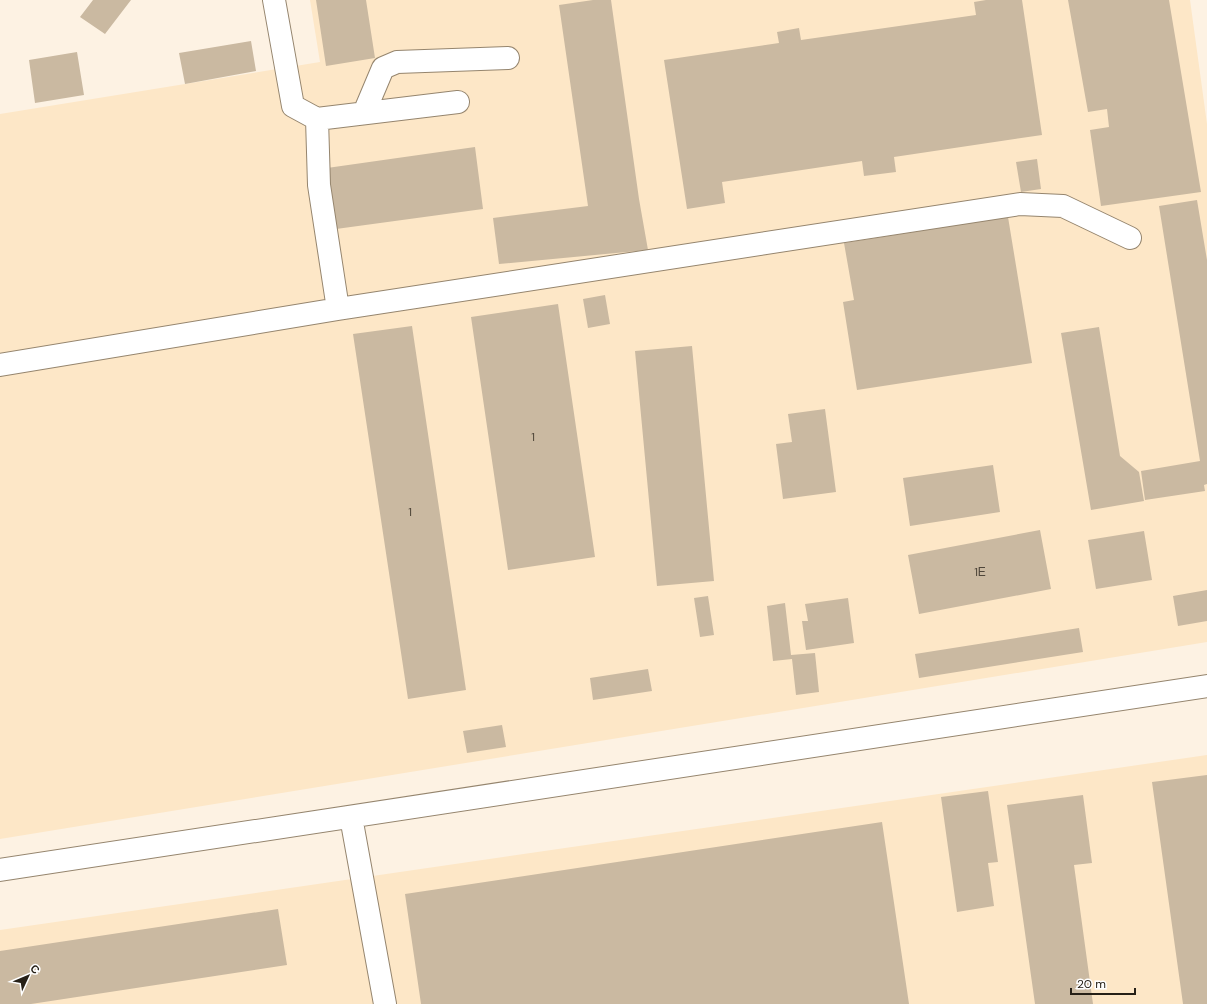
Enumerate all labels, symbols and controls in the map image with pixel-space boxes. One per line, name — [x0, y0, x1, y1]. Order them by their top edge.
house number: 1 — [531, 429, 535, 445]
house number: 1 — [408, 504, 412, 520]
house number: 1Е — [974, 564, 986, 580]
north arrow — [8, 956, 48, 996]
text: С — [27, 961, 43, 977]
scale bar — [1071, 970, 1135, 996]
text: 20 m — [1077, 976, 1106, 992]

